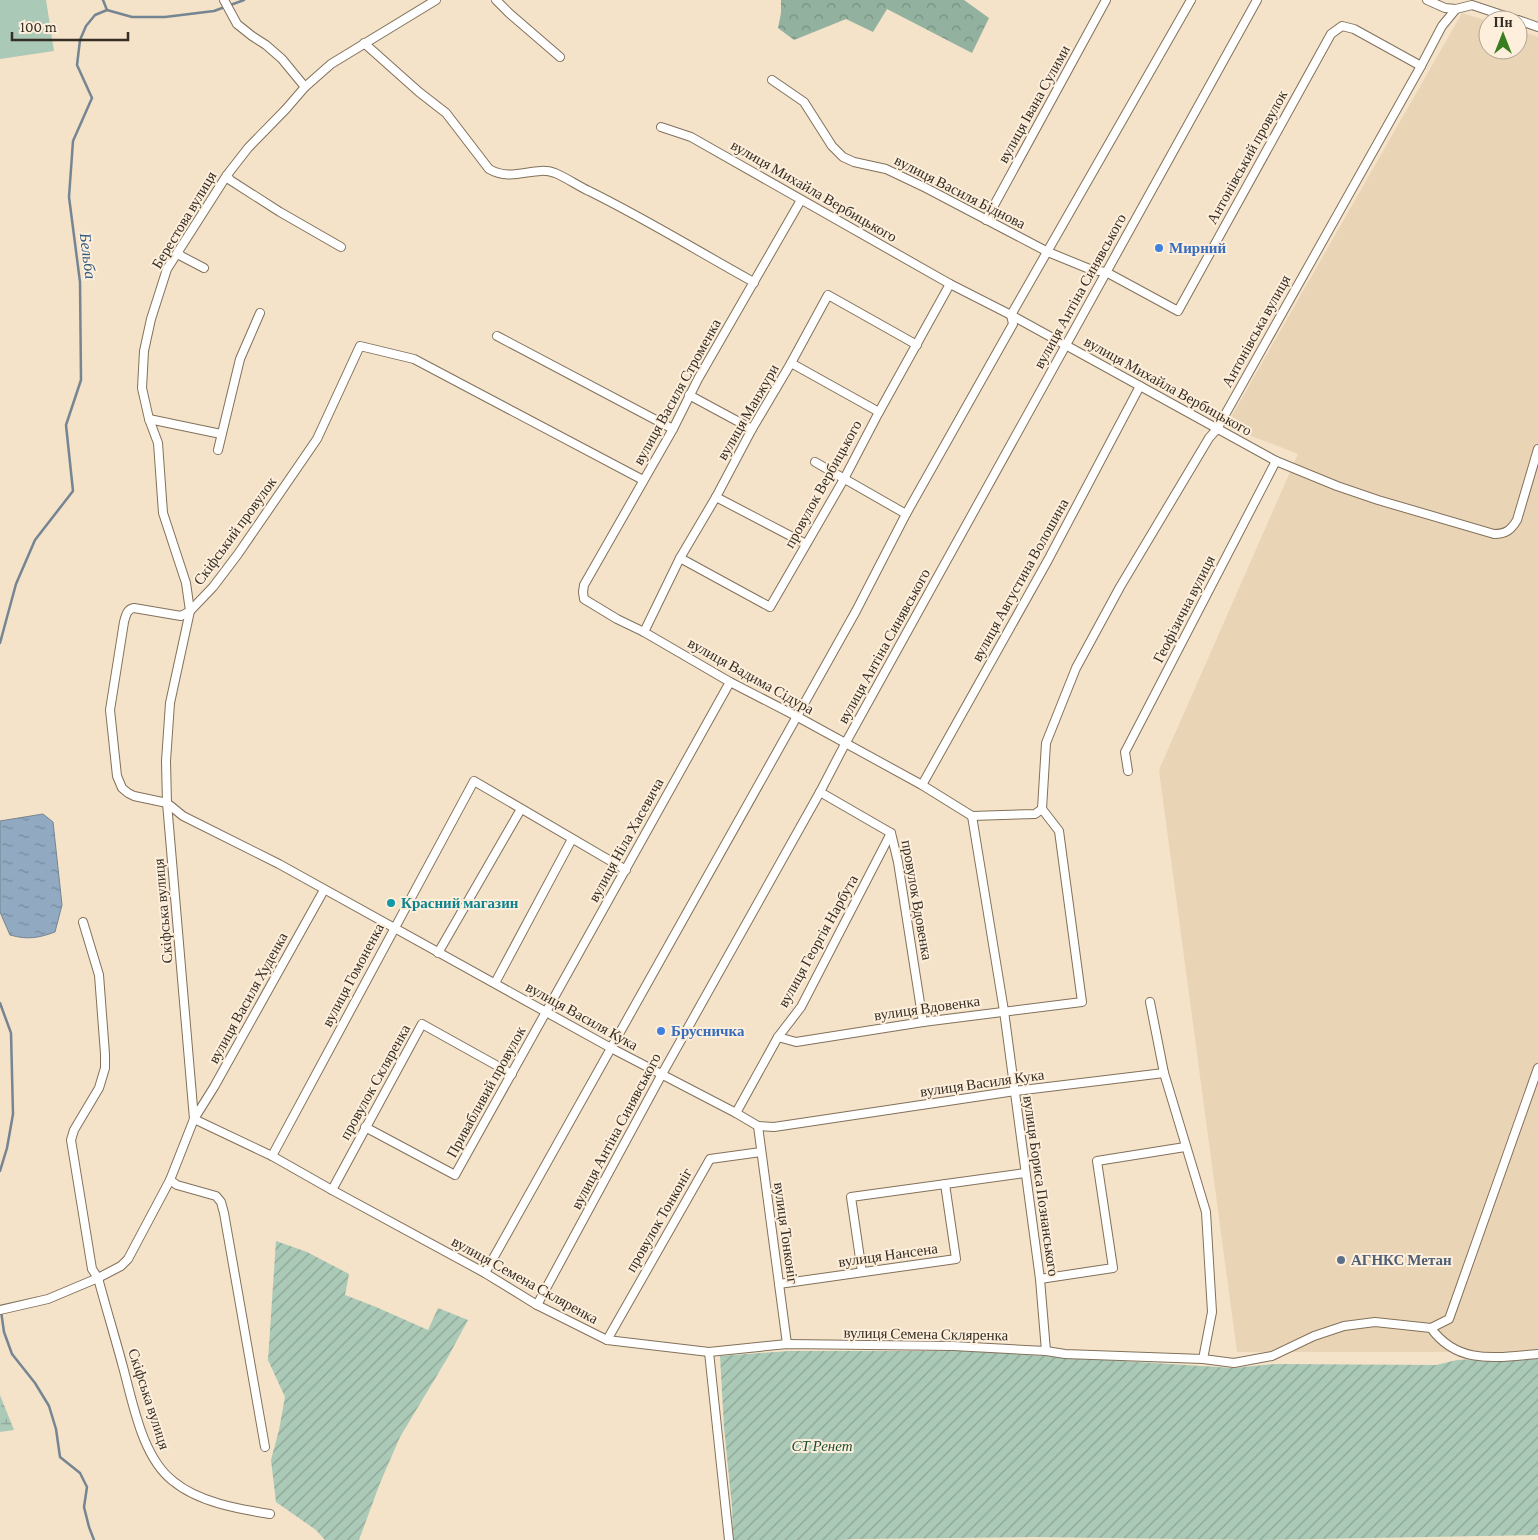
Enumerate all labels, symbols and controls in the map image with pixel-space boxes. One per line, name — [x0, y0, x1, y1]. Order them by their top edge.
scale bar — [12, 10, 129, 42]
north arrow — [1478, 10, 1528, 60]
text: Пн — [1494, 14, 1512, 30]
text: 100 m — [20, 19, 57, 35]
street label: вулиця Івана Сулими — [995, 42, 1073, 166]
street label: Антонівський провулок — [1204, 87, 1291, 227]
street label: вулиця Михайла Вербицького — [728, 137, 900, 245]
street label: вулиця Василя Біднова — [892, 152, 1028, 232]
street label: Берестова вулиця — [149, 168, 219, 271]
street label: вулиця Антіна Синявського — [1031, 211, 1129, 371]
water label: Бельба — [77, 231, 99, 280]
place label: Мирний — [1169, 240, 1226, 256]
marker: Мирний — [1153, 242, 1165, 254]
street label: Антонівська вулиця — [1219, 272, 1294, 390]
street label: вулиця Василя Строменка — [630, 316, 724, 468]
street label: вулиця Михайла Вербицького — [1081, 333, 1255, 439]
street label: вулиця Манжури — [714, 361, 782, 463]
street label: провулок Вербицького — [781, 417, 865, 551]
street label: Скіфський провулок — [190, 473, 280, 588]
street label: вулиця Августина Волошина — [969, 496, 1072, 664]
street label: Геофізична вулиця — [1150, 553, 1218, 665]
street label: вулиця Антіна Синявського — [835, 566, 933, 726]
street label: вулиця Вадима Сідура — [685, 635, 817, 717]
street label: вулиця Ніла Хасевича — [585, 775, 667, 905]
street label: провулок Вдовенка — [899, 839, 936, 962]
street label: Скіфська вулиця — [150, 858, 176, 964]
street label: вулиця Георгія Нарбута — [775, 872, 861, 1010]
place label: Красний магазин — [401, 895, 519, 911]
marker: Красний магазин — [385, 897, 397, 909]
street label: вулиця Гомоненка — [319, 920, 387, 1029]
street label: вулиця Василя Худенка — [205, 929, 291, 1066]
street label: вулиця Василя Кука — [523, 979, 641, 1054]
street label: вулиця Вдовенка — [873, 993, 981, 1023]
street label: провулок Скляренка — [337, 1021, 413, 1142]
street label: Привабливий провулок — [443, 1023, 529, 1160]
place label: Брусничка — [671, 1023, 745, 1039]
marker: Брусничка — [655, 1025, 667, 1037]
street label: вулиця Антіна Синявського — [568, 1050, 664, 1212]
street label: вулиця Василя Кука — [919, 1066, 1045, 1100]
street label: вулиця Бориса Познанського — [1020, 1095, 1062, 1277]
street label: провулок Тонконіг — [623, 1165, 695, 1275]
street label: вулиця Тонконіг — [771, 1181, 801, 1285]
street label: вулиця Семена Скляренка — [449, 1233, 601, 1327]
street label: вулиця Нансена — [837, 1240, 939, 1270]
place label: АГНКС Метан — [1351, 1252, 1452, 1268]
marker: АГНКС Метан — [1335, 1254, 1347, 1266]
street label: вулиця Семена Скляренка — [843, 1325, 1009, 1343]
street label: Скіфська вулиця — [125, 1347, 173, 1452]
park label: СТ Ренет — [791, 1438, 853, 1454]

